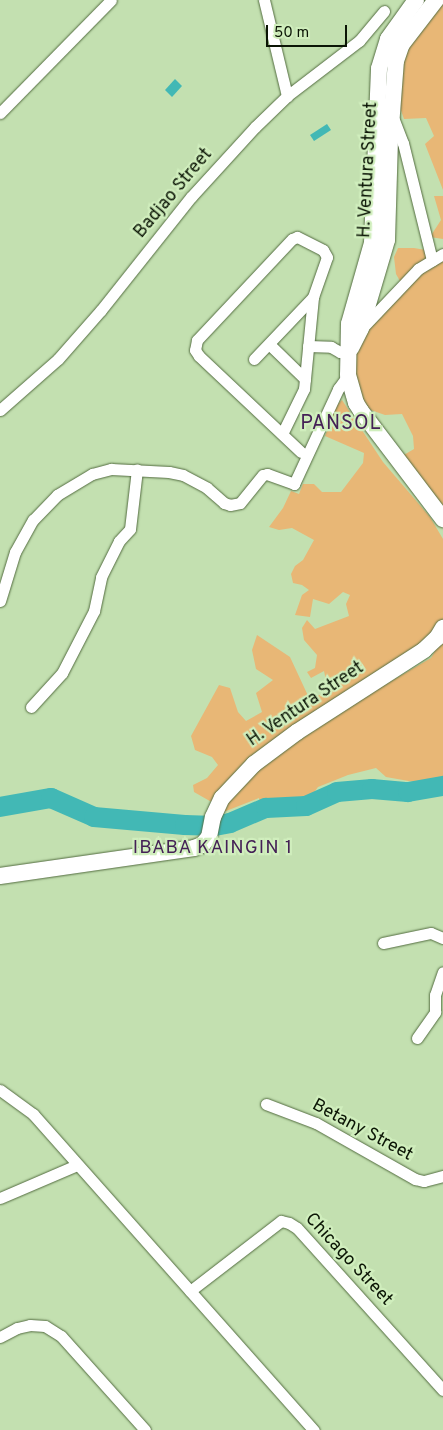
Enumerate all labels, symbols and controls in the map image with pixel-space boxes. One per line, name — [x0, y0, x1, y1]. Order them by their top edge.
scale bar — [268, 15, 349, 47]
text: 50 m — [274, 24, 309, 43]
street label: H. Ventura Street — [355, 101, 383, 239]
street label: Badjao Street — [130, 145, 218, 243]
district label: PANSOL — [299, 412, 383, 436]
street label: H. Ventura Street — [243, 658, 369, 752]
district label: IBABA KAINGIN 1 — [131, 838, 295, 860]
street label: Betany Street — [308, 1095, 416, 1167]
street label: Chicago Street — [300, 1209, 396, 1311]

